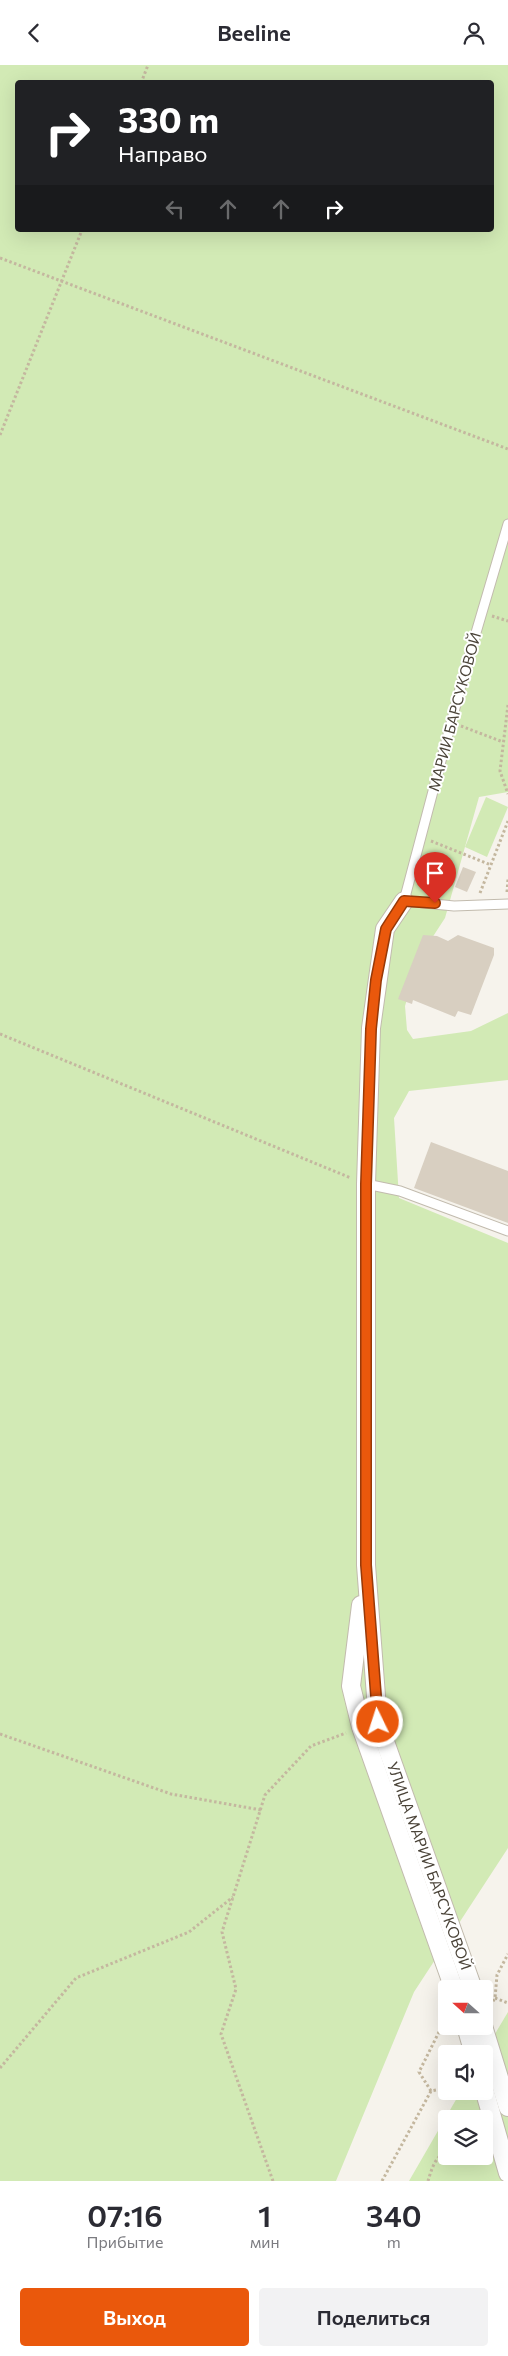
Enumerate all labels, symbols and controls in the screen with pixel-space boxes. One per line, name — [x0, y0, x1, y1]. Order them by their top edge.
icon: back — [20, 19, 48, 47]
text: Beeline — [217, 19, 291, 46]
icon: person — [460, 19, 488, 47]
text: 330 m — [118, 97, 219, 140]
icon: right — [35, 100, 100, 165]
text: Направо — [118, 140, 208, 167]
icon: left — [161, 195, 189, 223]
icon: ahead — [214, 195, 242, 223]
icon: ahead — [267, 195, 295, 223]
icon: right — [320, 195, 348, 223]
street label: МАРИИ БАРСУКОВОЙ — [424, 630, 484, 793]
pin — [414, 852, 456, 903]
icon: arrive — [421, 859, 449, 887]
position arrow — [351, 1695, 403, 1747]
street label: УЛИЦА МАРИИ БАРСУКОВОЙ — [384, 1759, 476, 1972]
north arrow — [438, 1980, 492, 2035]
map controls — [438, 1980, 493, 2165]
button: sound — [438, 2045, 493, 2100]
button: layers — [438, 2110, 493, 2165]
text: 07:16 — [87, 2196, 163, 2233]
text: 1 — [258, 2196, 271, 2233]
text: 340 — [366, 2196, 422, 2233]
text: Прибытие — [86, 2232, 163, 2251]
text: мин — [250, 2232, 280, 2251]
text: m — [387, 2232, 401, 2251]
button: Выход — [20, 2288, 249, 2346]
button: Поделиться — [259, 2288, 488, 2346]

